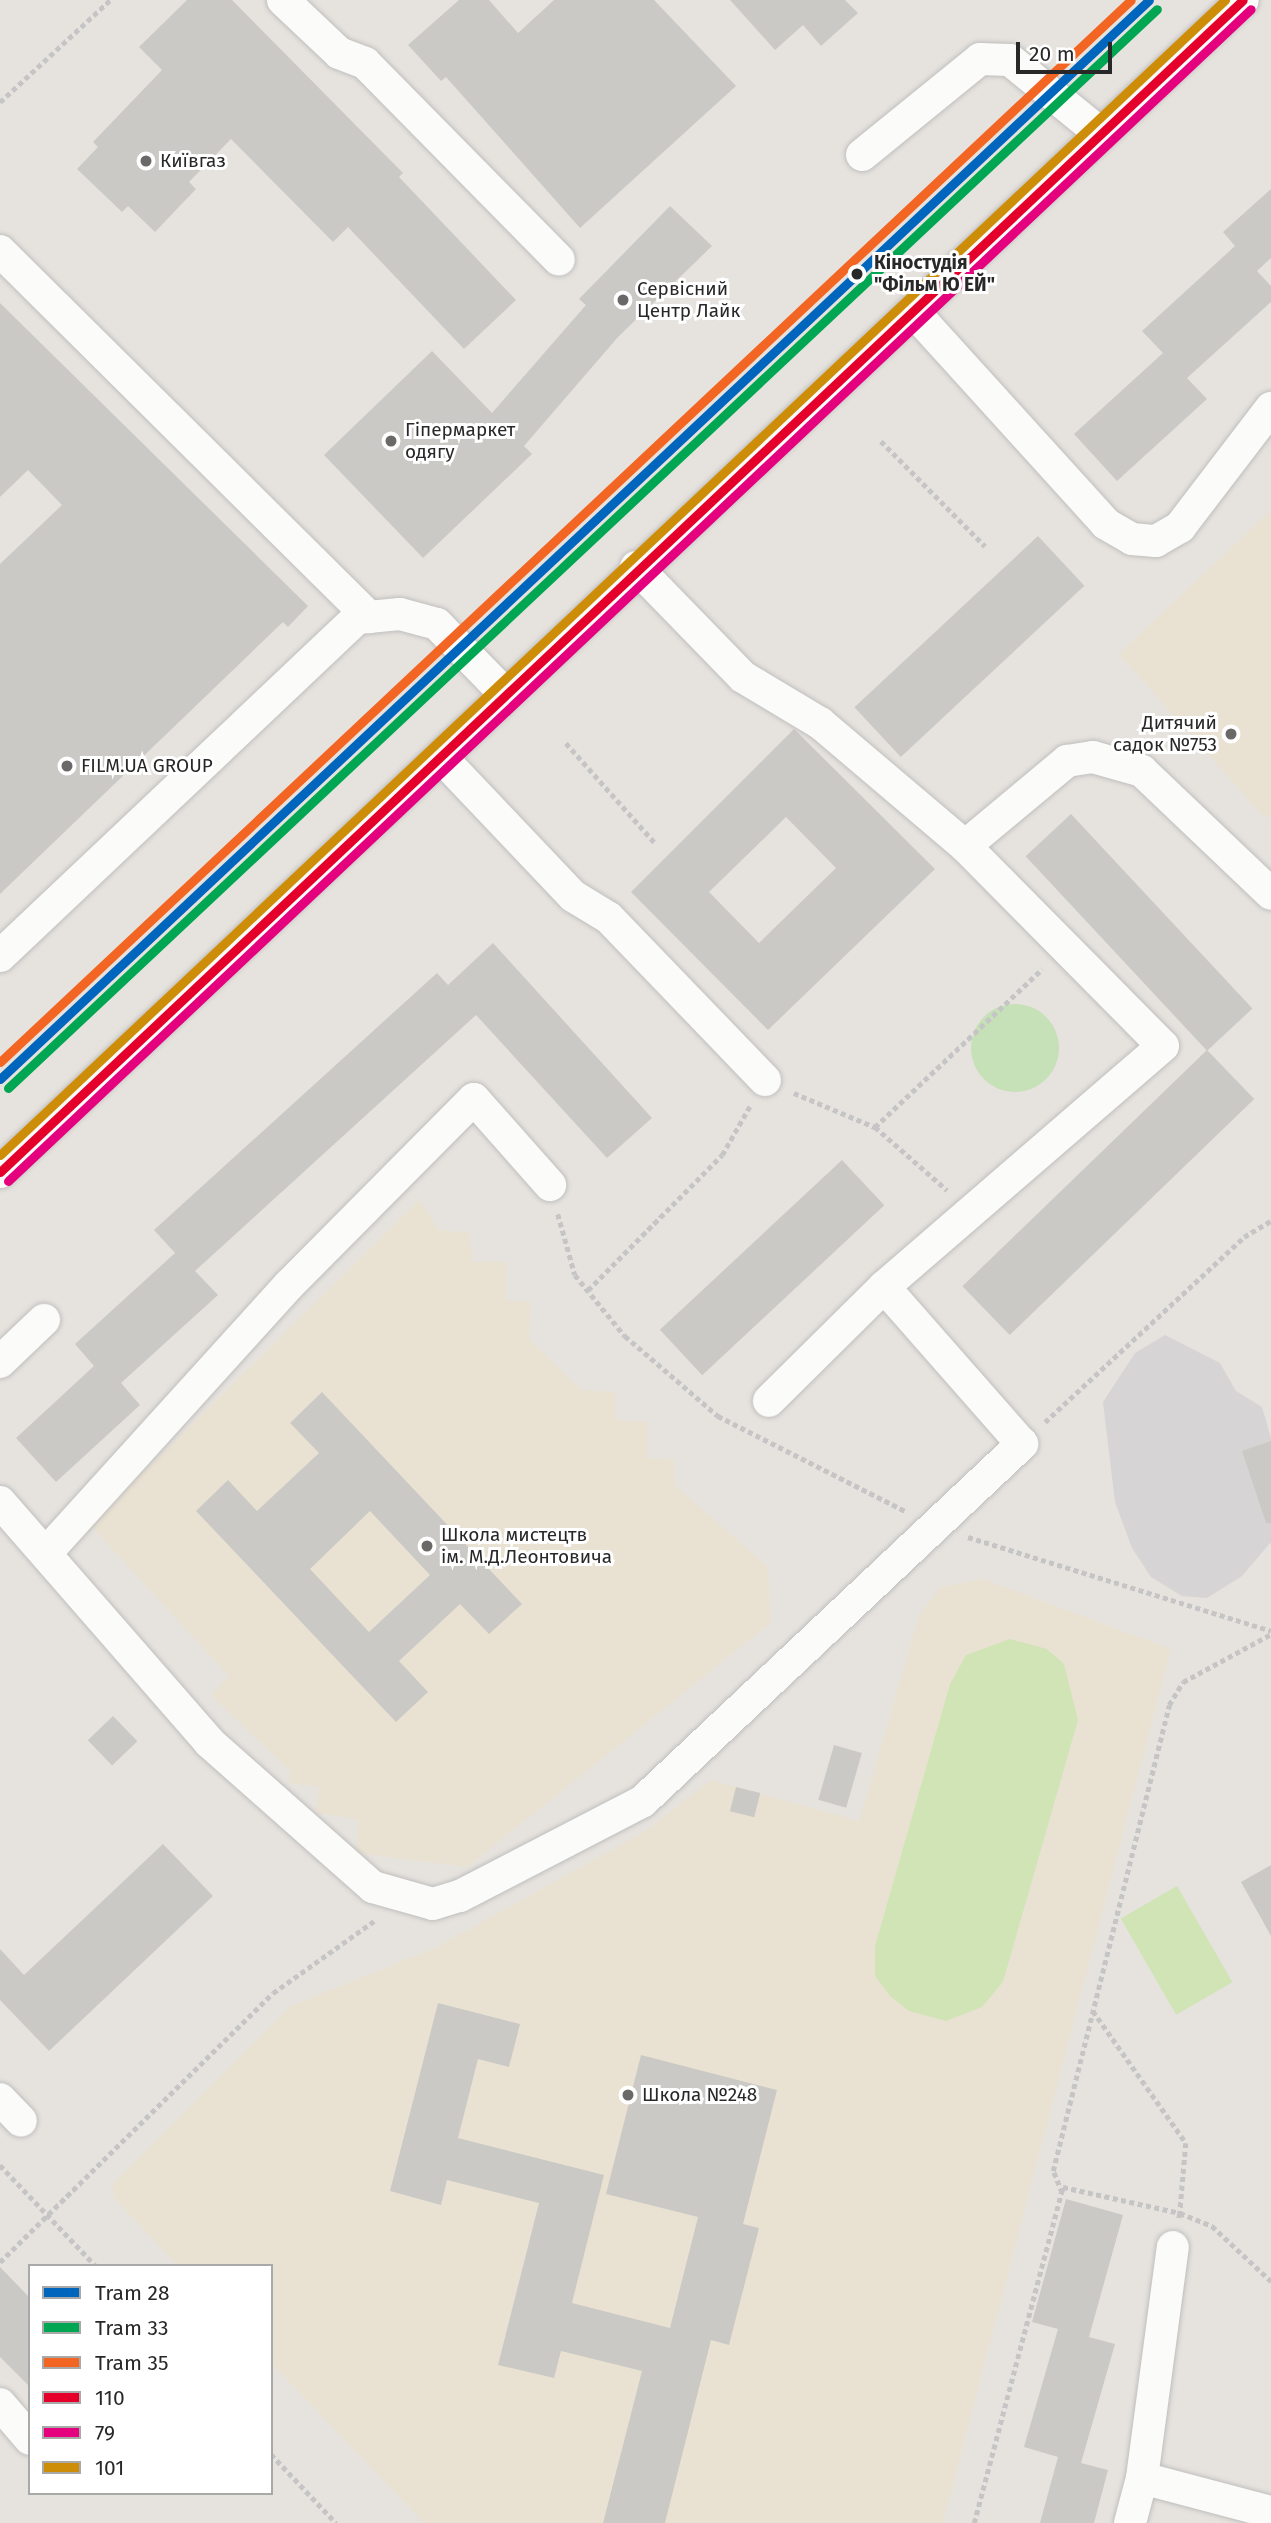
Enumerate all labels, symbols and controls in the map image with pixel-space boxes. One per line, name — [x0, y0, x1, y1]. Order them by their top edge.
scale bar — [1019, 28, 1115, 72]
text: 20 m — [1029, 41, 1075, 67]
place label: Київгаз — [160, 150, 226, 172]
marker: Київгаз — [138, 153, 154, 169]
place label: Кіностудія "Фільм Ю ЕЙ" — [874, 252, 995, 296]
marker: Кіностудія "Фільм Ю ЕЙ" — [846, 263, 868, 285]
place label: Сервісний Центр Лайк — [637, 278, 740, 322]
marker: Сервісний Центр Лайк — [615, 292, 631, 308]
place label: Гіпермаркет одягу — [405, 419, 515, 463]
marker: Гіпермаркет одягу — [383, 433, 399, 449]
place label: Дитячий садок №753 — [1113, 712, 1217, 756]
marker: Дитячий садок №753 — [1223, 726, 1239, 742]
place label: FILM.UA GROUP — [81, 755, 213, 777]
marker: FILM.UA GROUP — [59, 758, 75, 774]
place label: Школа мистецтв ім. М.Д.Леонтовича — [441, 1524, 612, 1568]
marker: Школа мистецтв ім. М.Д.Леонтовича — [419, 1538, 435, 1554]
place label: Школа №248 — [642, 2084, 757, 2106]
marker: Школа №248 — [620, 2087, 636, 2103]
legend — [28, 2264, 273, 2495]
text: Tram 28 — [95, 2280, 170, 2306]
text: Tram 33 — [95, 2315, 169, 2341]
text: Tram 35 — [95, 2350, 169, 2376]
text: 110 — [95, 2385, 125, 2411]
text: 79 — [95, 2420, 115, 2446]
text: 101 — [95, 2455, 124, 2481]

